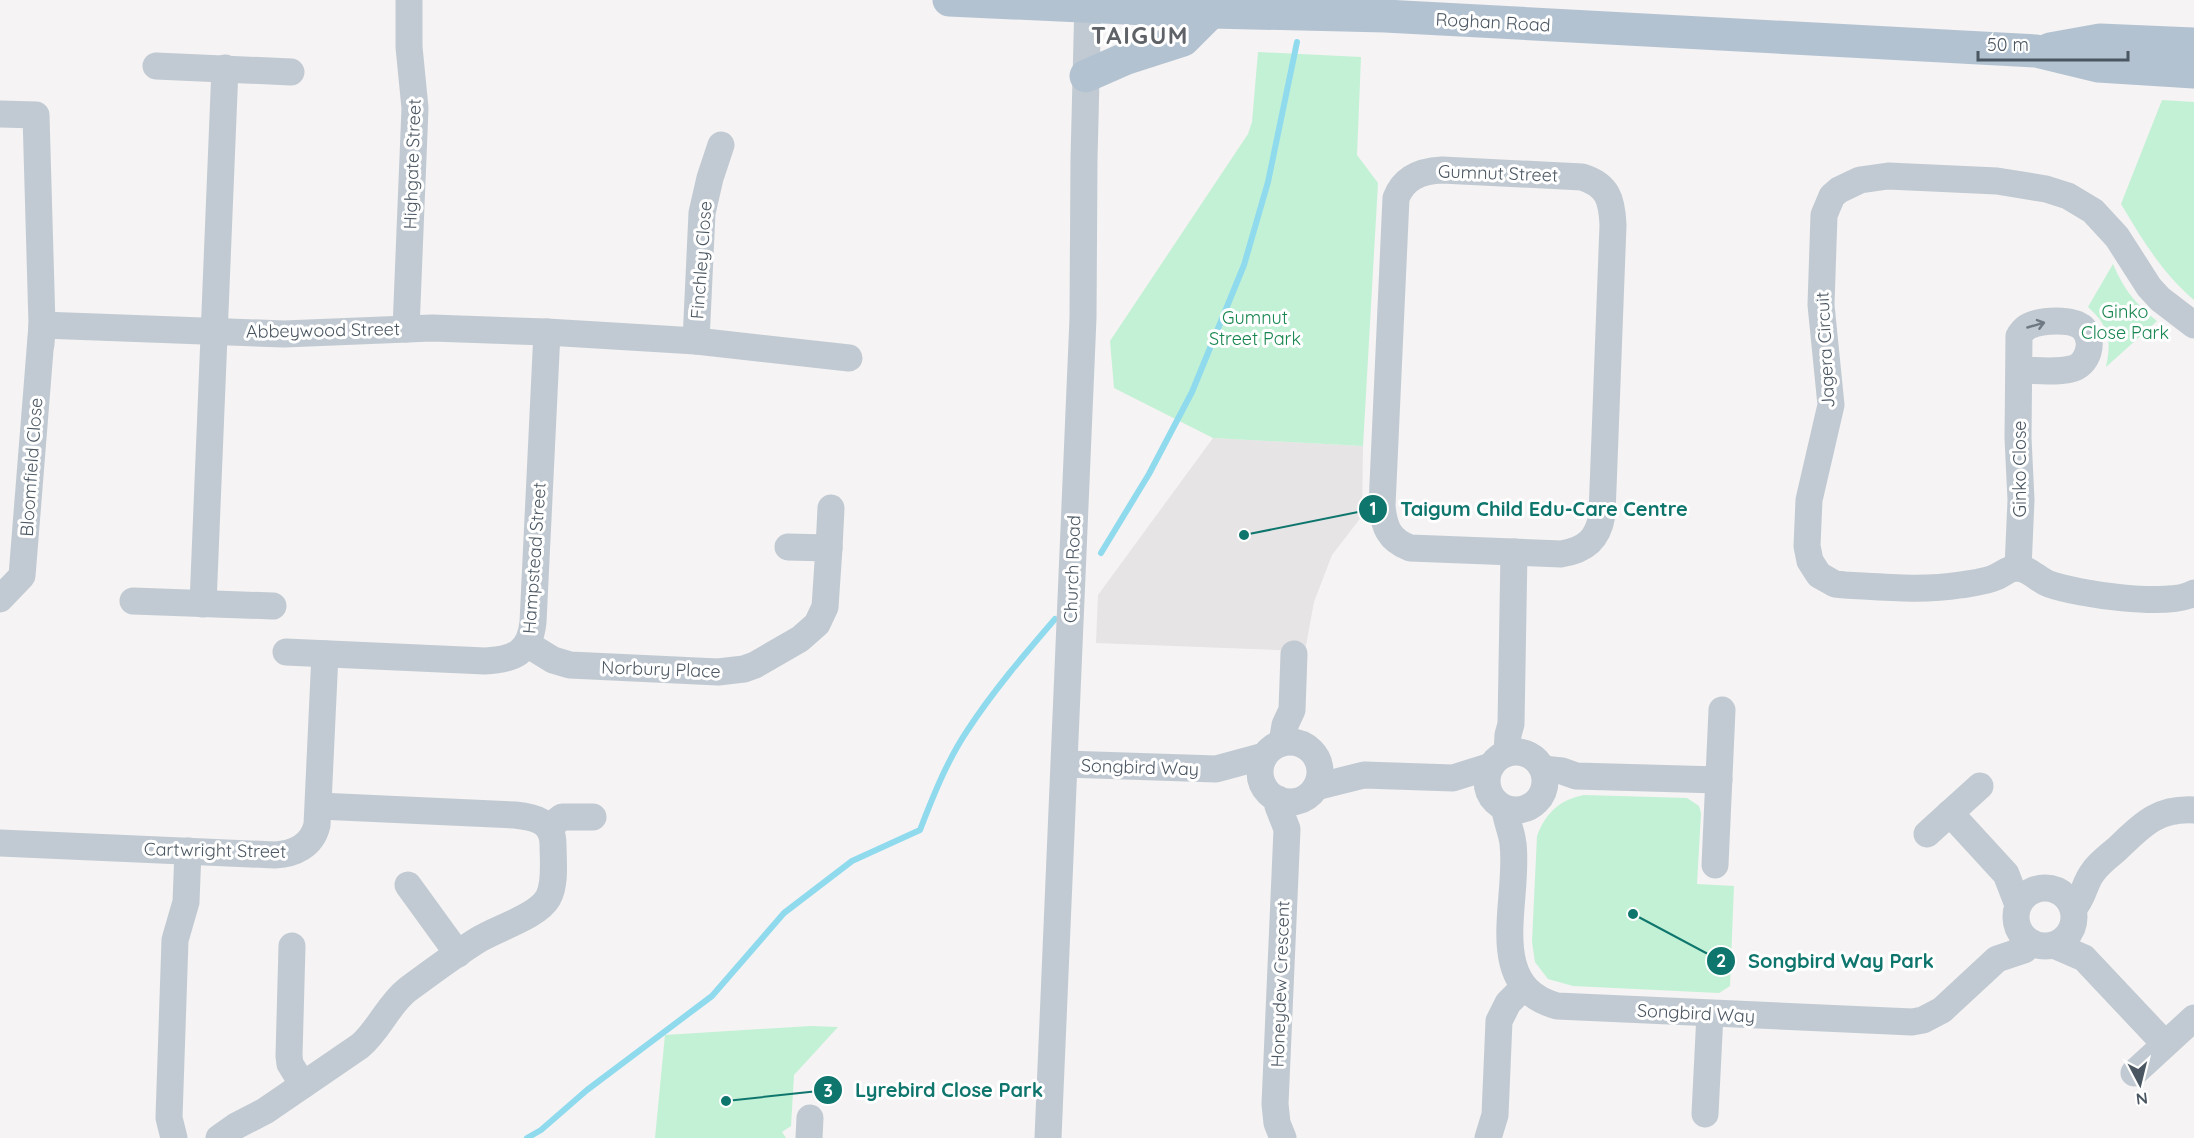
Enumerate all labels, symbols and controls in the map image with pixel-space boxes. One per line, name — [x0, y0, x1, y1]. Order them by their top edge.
street label: Roghan Road — [1435, 8, 1551, 36]
district label: TAIGUM — [1091, 20, 1189, 50]
scale bar — [1978, 24, 2128, 62]
text: 50 m — [1987, 33, 2029, 56]
street label: Highgate Street — [398, 98, 426, 230]
street label: Gumnut Street — [1438, 159, 1558, 187]
street label: Finchley Close — [685, 200, 717, 320]
street label: Jagera Circuit — [1810, 291, 1840, 409]
park label: Ginko Close Park — [2081, 300, 2169, 344]
park label: Gumnut Street Park — [1209, 306, 1301, 350]
street label: Abbeywood Street — [246, 317, 400, 343]
one-way arrow — [2026, 319, 2045, 330]
street label: Bloomfield Close — [15, 397, 47, 537]
street label: Ginko Close — [2008, 421, 2031, 517]
street label: Hampstead Street — [517, 481, 551, 635]
callout: Taigum Child Edu-Care Centre — [1358, 490, 1699, 528]
text: Taigum Child Edu-Care Centre — [1400, 496, 1688, 521]
text: 1 — [1369, 497, 1377, 520]
street label: Church Road — [1059, 515, 1085, 623]
street label: Norbury Place — [601, 655, 721, 683]
street label: Songbird Way — [1081, 753, 1199, 781]
street label: Cartwright Street — [144, 837, 286, 863]
street label: Honeydew Crescent — [1266, 900, 1294, 1068]
callout: Songbird Way Park — [1706, 942, 1946, 980]
text: Songbird Way Park — [1748, 948, 1934, 973]
text: 2 — [1716, 949, 1726, 972]
street label: Songbird Way — [1636, 998, 1756, 1028]
north arrow — [2110, 1054, 2170, 1114]
callout: Lyrebird Close Park — [813, 1071, 1055, 1109]
text: Lyrebird Close Park — [855, 1077, 1043, 1102]
text: 3 — [823, 1079, 833, 1102]
text: N — [2135, 1088, 2149, 1110]

